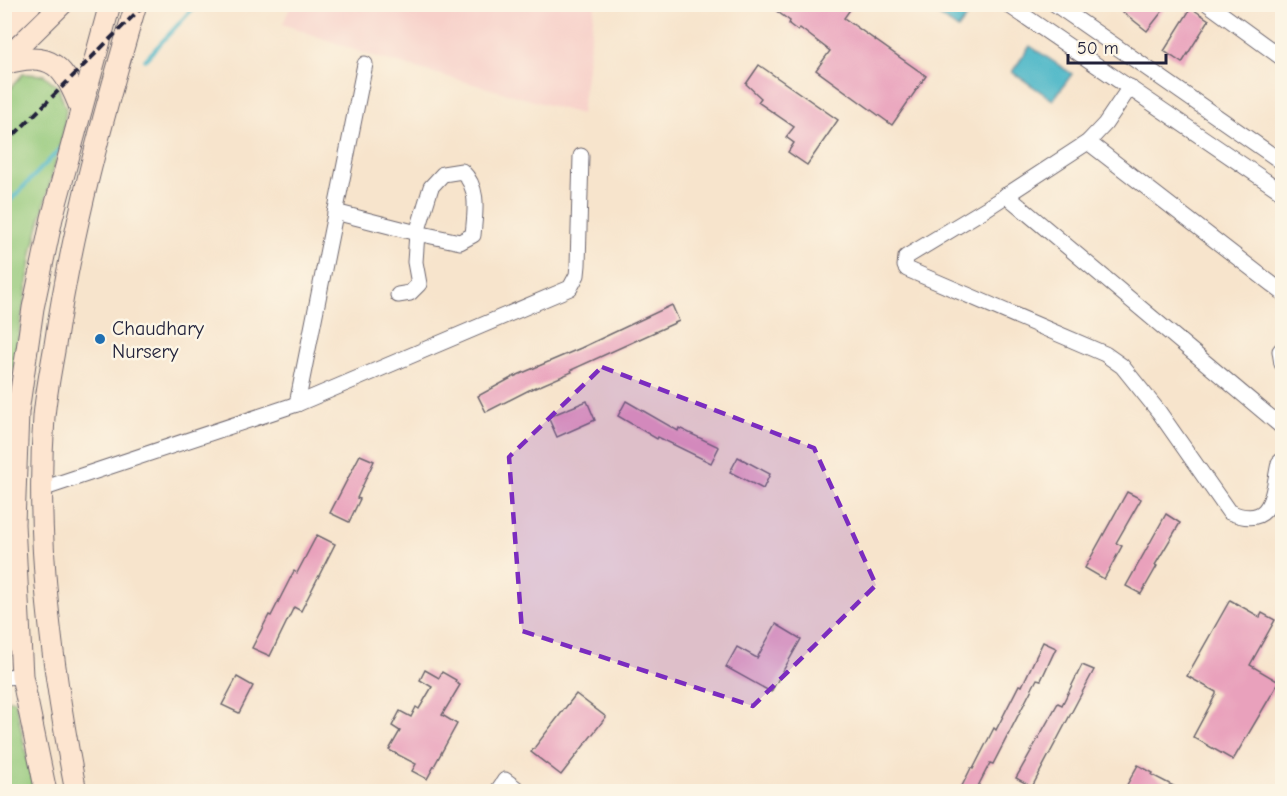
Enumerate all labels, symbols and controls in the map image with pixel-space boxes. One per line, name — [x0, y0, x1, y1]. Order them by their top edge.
scale bar — [1068, 27, 1166, 65]
text: 50 m — [1077, 38, 1119, 59]
place label: Chaudhary Nursery — [112, 317, 204, 363]
marker: Chaudhary Nursery — [93, 332, 107, 346]

